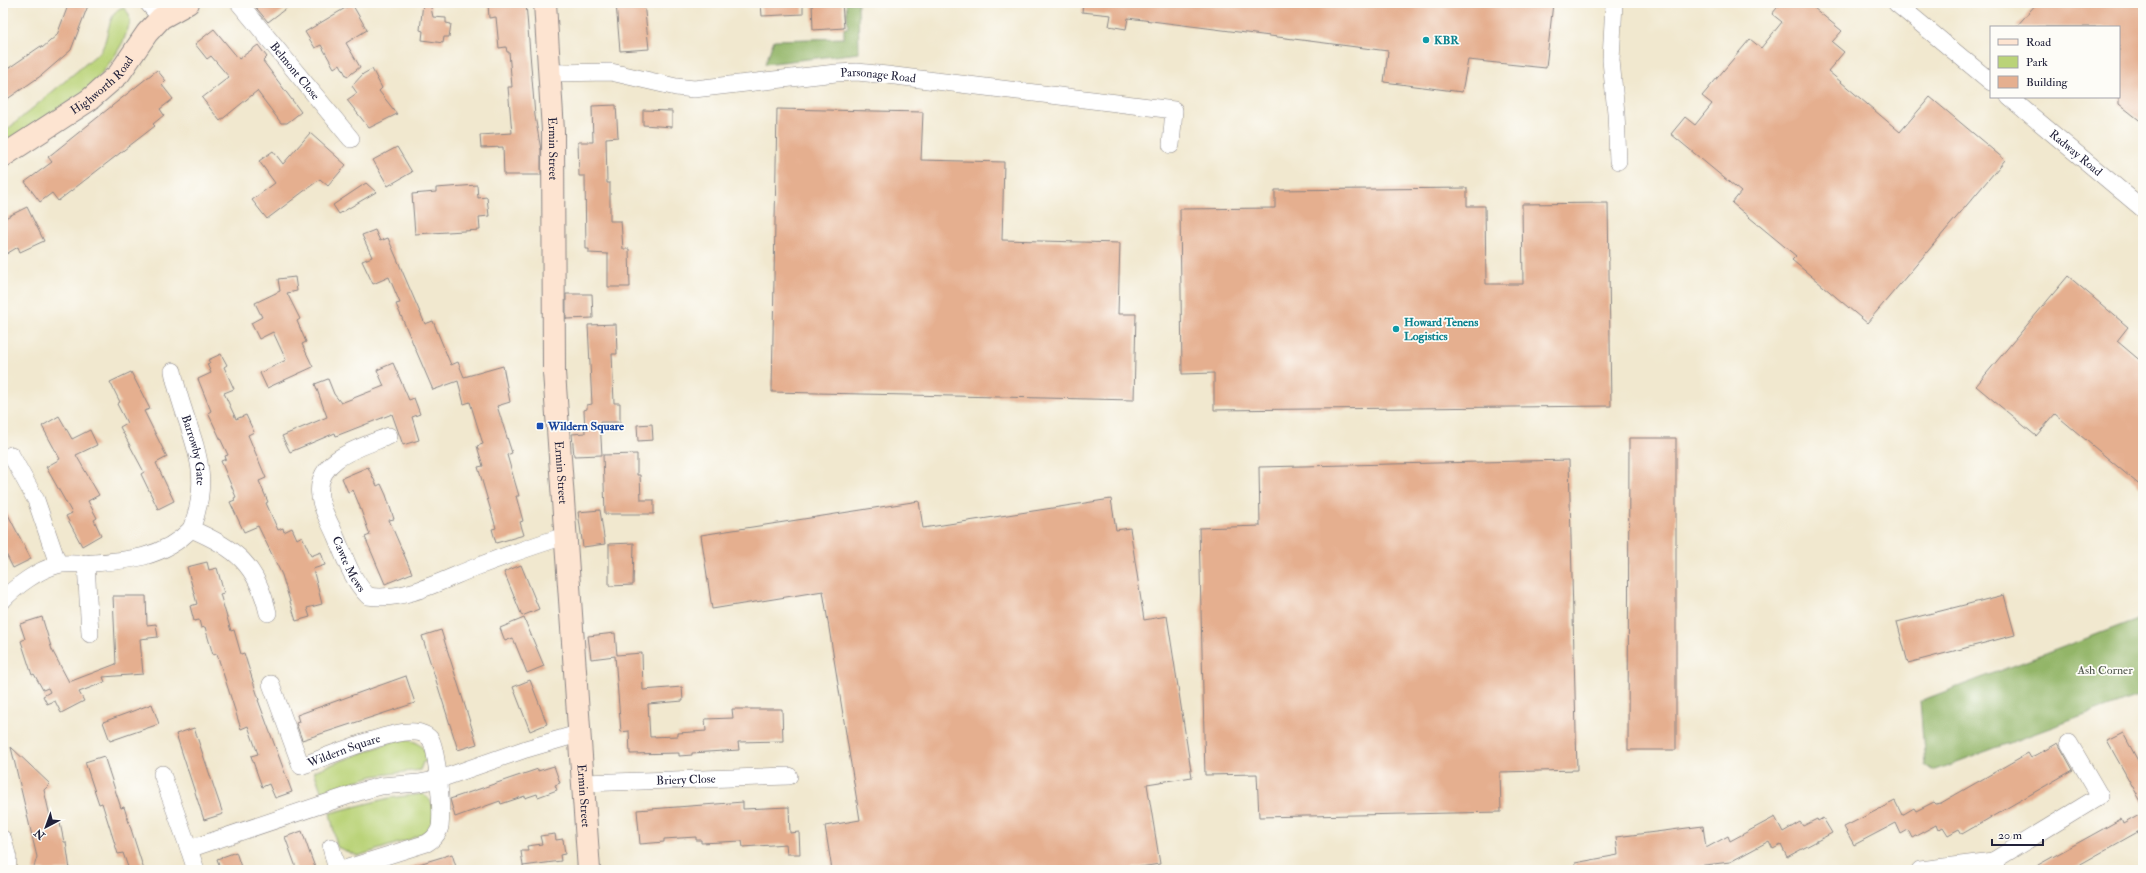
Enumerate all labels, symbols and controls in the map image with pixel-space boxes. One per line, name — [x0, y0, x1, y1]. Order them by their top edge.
legend — [1990, 26, 2120, 98]
place label: KBR — [1434, 33, 1460, 48]
marker: KBR — [1421, 35, 1431, 45]
text: Road — [2026, 35, 2051, 50]
street label: Belmont Close — [267, 39, 323, 103]
street label: Highworth Road — [67, 53, 136, 118]
text: Park — [2026, 55, 2048, 70]
street label: Parsonage Road — [840, 64, 917, 86]
text: Building — [2026, 75, 2069, 90]
street label: Ermin Street — [545, 117, 561, 181]
street label: Radway Road — [2046, 126, 2105, 179]
place label: Howard Tenens Logistics — [1404, 315, 1478, 344]
marker: Howard Tenens Logistics — [1391, 324, 1401, 334]
street label: Barrowby Gate — [178, 413, 208, 485]
place label: Wildern Square — [547, 419, 625, 434]
marker: Wildern Square — [535, 421, 545, 431]
street label: Ermin Street — [551, 440, 571, 505]
street label: Cawte Mews — [329, 534, 369, 595]
park label: Ash Corner — [2076, 663, 2133, 678]
street label: Wildern Square — [304, 731, 382, 771]
street label: Ermin Street — [574, 764, 593, 828]
street label: Briery Close — [656, 771, 716, 788]
north arrow — [26, 807, 66, 847]
scale bar — [1992, 821, 2043, 847]
text: N — [31, 825, 49, 843]
text: 20 m — [1998, 828, 2023, 843]

